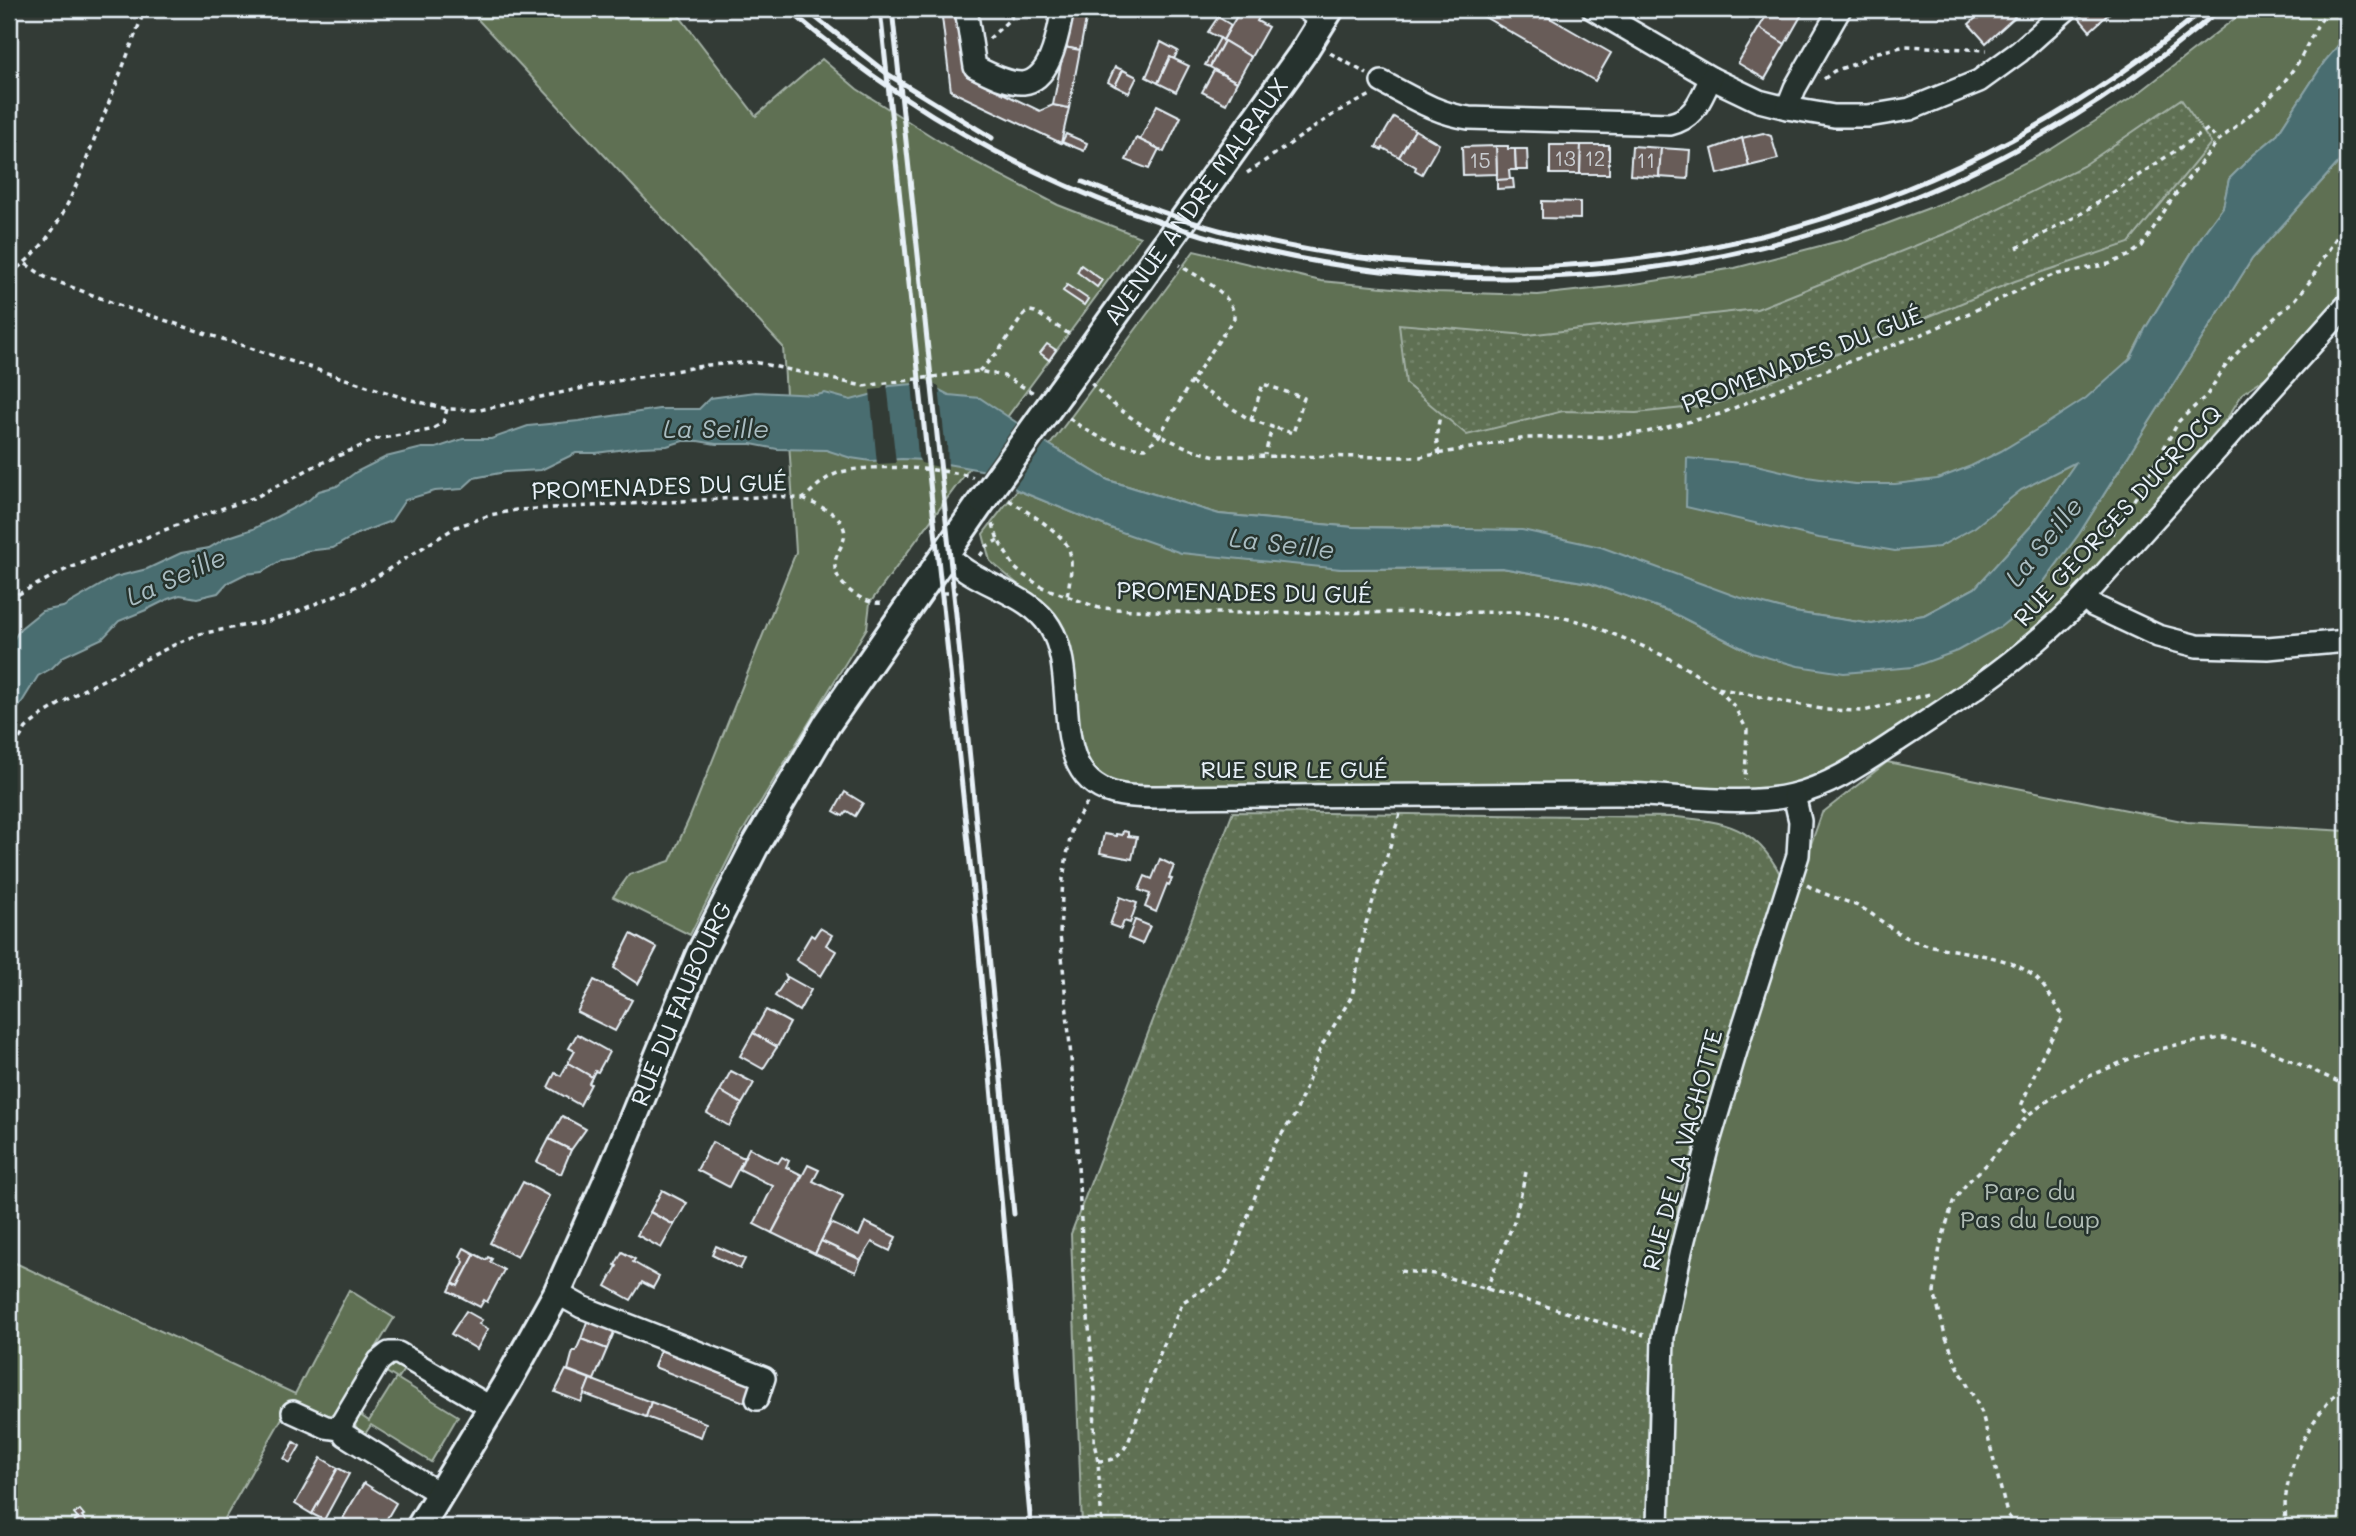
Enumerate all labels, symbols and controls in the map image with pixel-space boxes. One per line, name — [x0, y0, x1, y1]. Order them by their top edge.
street label: AVENUE ANDRÉ MALRAUX — [1096, 71, 1294, 331]
house number: 13 — [1554, 144, 1576, 171]
house number: 12 — [1584, 144, 1606, 171]
house number: 15 — [1469, 146, 1491, 173]
house number: 11 — [1637, 146, 1655, 173]
street label: PROMENADES DU GUÉ — [1677, 298, 1926, 419]
street label: RUE GEORGES DUCROCQ — [2006, 398, 2228, 632]
water label: La Seille — [663, 411, 769, 445]
street label: PROMENADES DU GUÉ — [531, 466, 787, 505]
water label: La Seille — [1997, 489, 2090, 593]
water label: La Seille — [1227, 520, 1337, 566]
water label: La Seille — [120, 539, 231, 613]
street label: PROMENADES DU GUÉ — [1116, 574, 1372, 609]
street label: RUE SUR LE GUÉ — [1200, 753, 1388, 784]
street label: RUE DU FAUBOURG — [623, 896, 738, 1110]
street label: RUE DE LA VACHOTTE — [1634, 1026, 1729, 1274]
park label: Parc du Pas du Loup — [1960, 1175, 2100, 1234]

